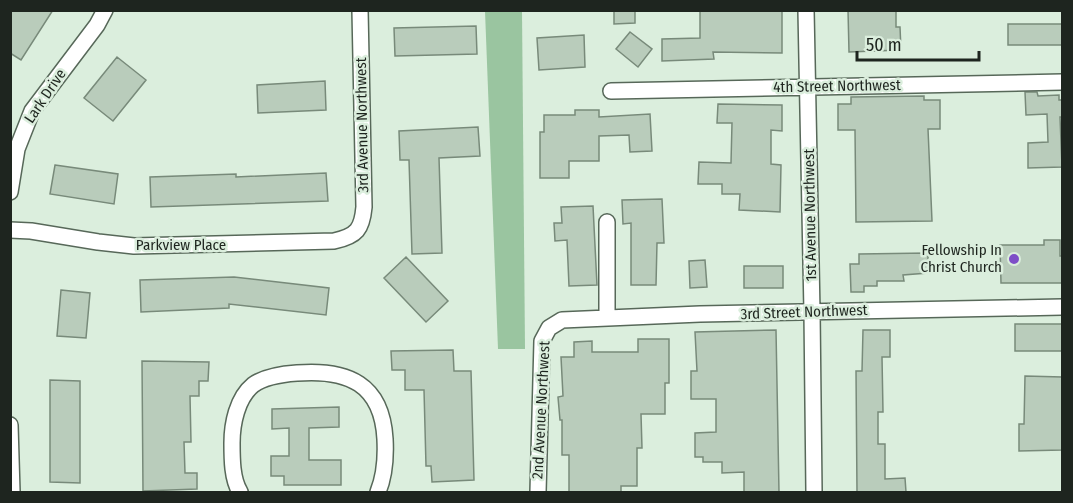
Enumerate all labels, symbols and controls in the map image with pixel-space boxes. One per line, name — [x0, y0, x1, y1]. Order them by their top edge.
scale bar — [857, 24, 978, 62]
text: 50 m — [866, 34, 902, 56]
street label: 3rd Avenue Northwest — [352, 57, 372, 193]
street label: Lark Drive — [20, 66, 70, 126]
street label: 4th Street Northwest — [773, 76, 901, 96]
street label: 1st Avenue Northwest — [800, 148, 820, 282]
street label: Parkview Place — [136, 236, 226, 254]
place label: Fellowship In Christ Church — [920, 241, 1002, 276]
marker: Fellowship In Christ Church — [1007, 252, 1021, 266]
street label: 3rd Street Northwest — [740, 301, 868, 323]
street label: 2nd Avenue Northwest — [528, 340, 554, 480]

